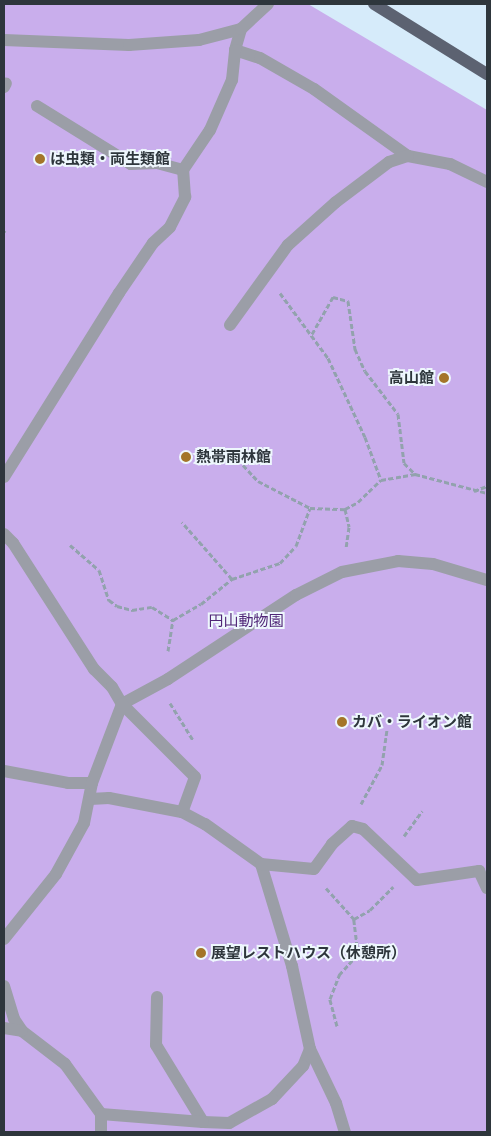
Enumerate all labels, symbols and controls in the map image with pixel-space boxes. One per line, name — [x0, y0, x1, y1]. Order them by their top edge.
place label: は虫類・両生類館 — [50, 150, 170, 168]
marker: は虫類・両生類館 — [34, 153, 46, 165]
place label: 高山館 — [389, 369, 434, 387]
marker: 高山館 — [438, 372, 450, 384]
place label: 熱帯雨林館 — [196, 448, 271, 466]
marker: 熱帯雨林館 — [180, 451, 192, 463]
park label: 円山動物園 — [209, 612, 283, 630]
place label: カバ・ライオン館 — [352, 713, 472, 731]
marker: カバ・ライオン館 — [336, 716, 348, 728]
place label: 展望レストハウス（休憩所） — [211, 944, 406, 962]
marker: 展望レストハウス（休憩所） — [195, 947, 207, 959]

